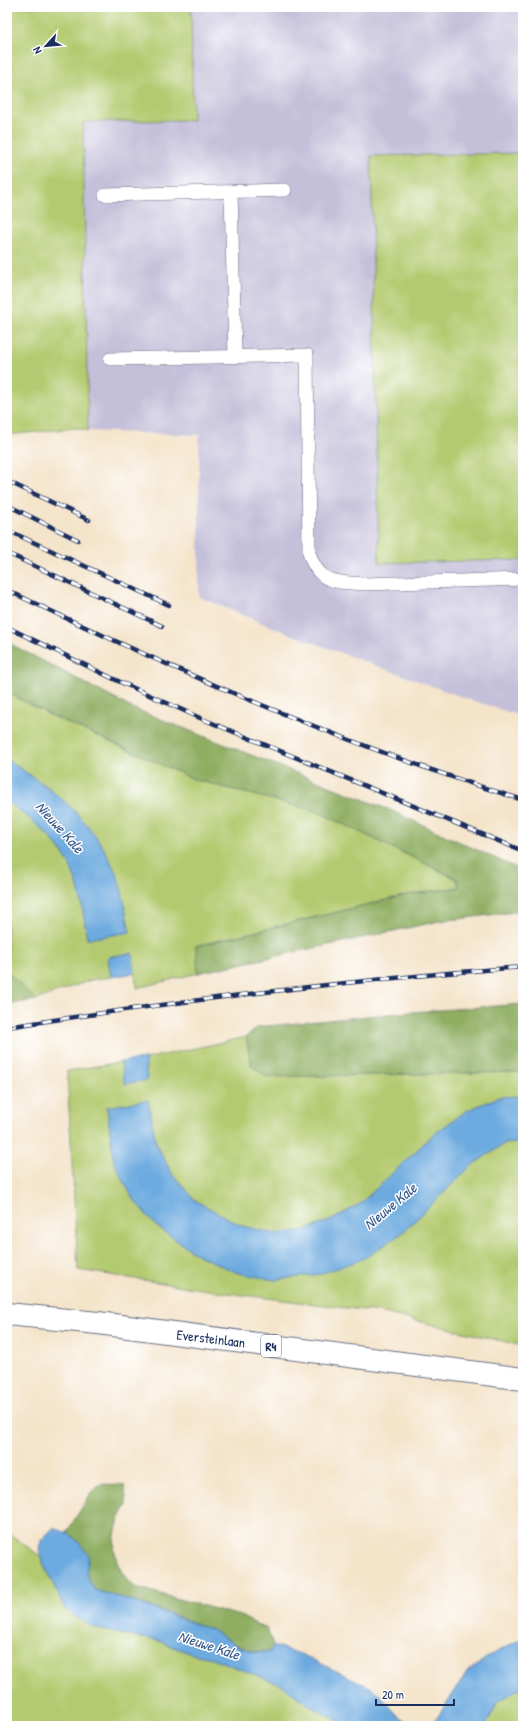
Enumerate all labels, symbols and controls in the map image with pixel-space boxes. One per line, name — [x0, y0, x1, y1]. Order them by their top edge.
north arrow — [26, 26, 66, 66]
text: N — [29, 45, 45, 56]
water label: Nieuwe Kale — [31, 796, 90, 858]
water label: Nieuwe Kale — [359, 1177, 422, 1234]
street label: Eversteinlaan — [176, 1324, 246, 1352]
road number: R4 — [261, 1335, 281, 1357]
water label: Nieuwe Kale — [176, 1625, 243, 1665]
scale bar — [376, 1681, 454, 1707]
text: 20 m — [382, 1686, 404, 1703]

